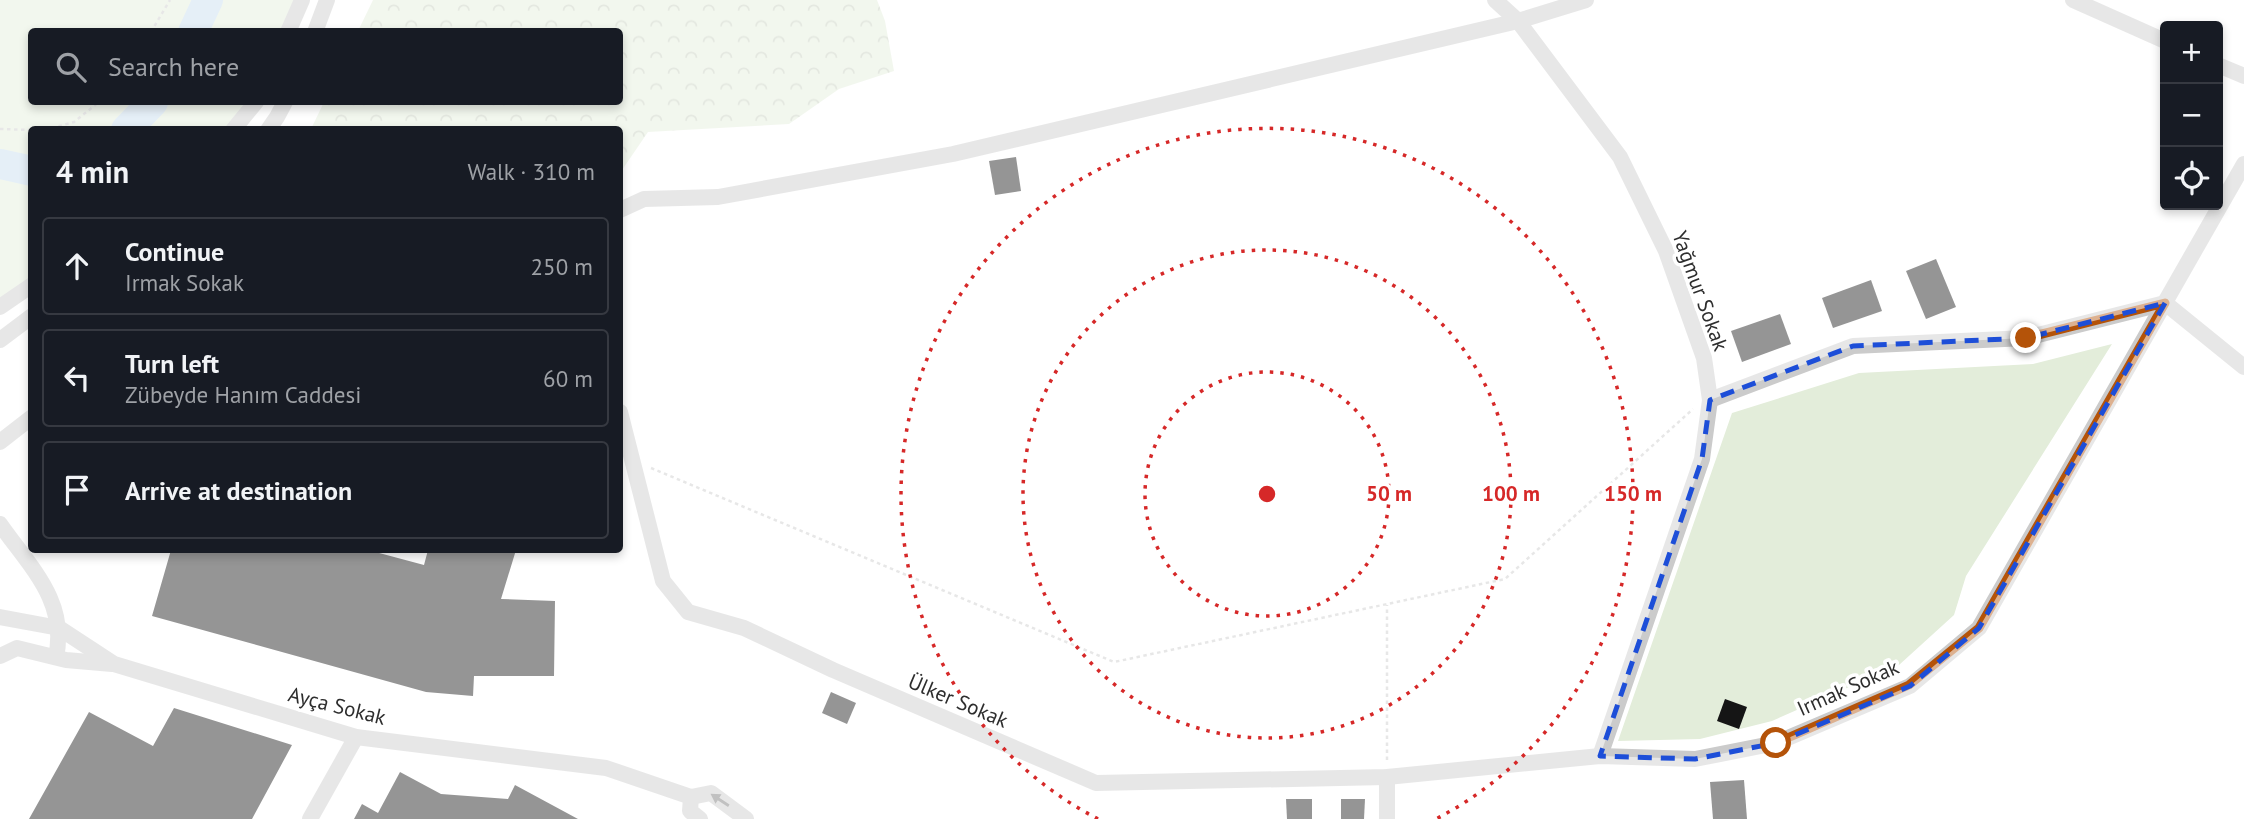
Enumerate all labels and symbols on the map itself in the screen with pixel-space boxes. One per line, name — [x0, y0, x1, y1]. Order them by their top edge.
street label: Yağmur Sokak — [1666, 227, 1735, 355]
route end — [2010, 322, 2041, 353]
text: 50 m — [1366, 480, 1412, 507]
text: 100 m — [1482, 480, 1540, 507]
text: 150 m — [1604, 480, 1662, 507]
centre of rings — [1255, 482, 1279, 506]
street label: Irmak Sokak — [1793, 653, 1903, 722]
street label: Ülker Sokak — [904, 667, 1012, 734]
street label: Ayça Sokak — [286, 680, 389, 731]
route start — [1760, 727, 1791, 758]
one-way arrow — [711, 794, 730, 807]

